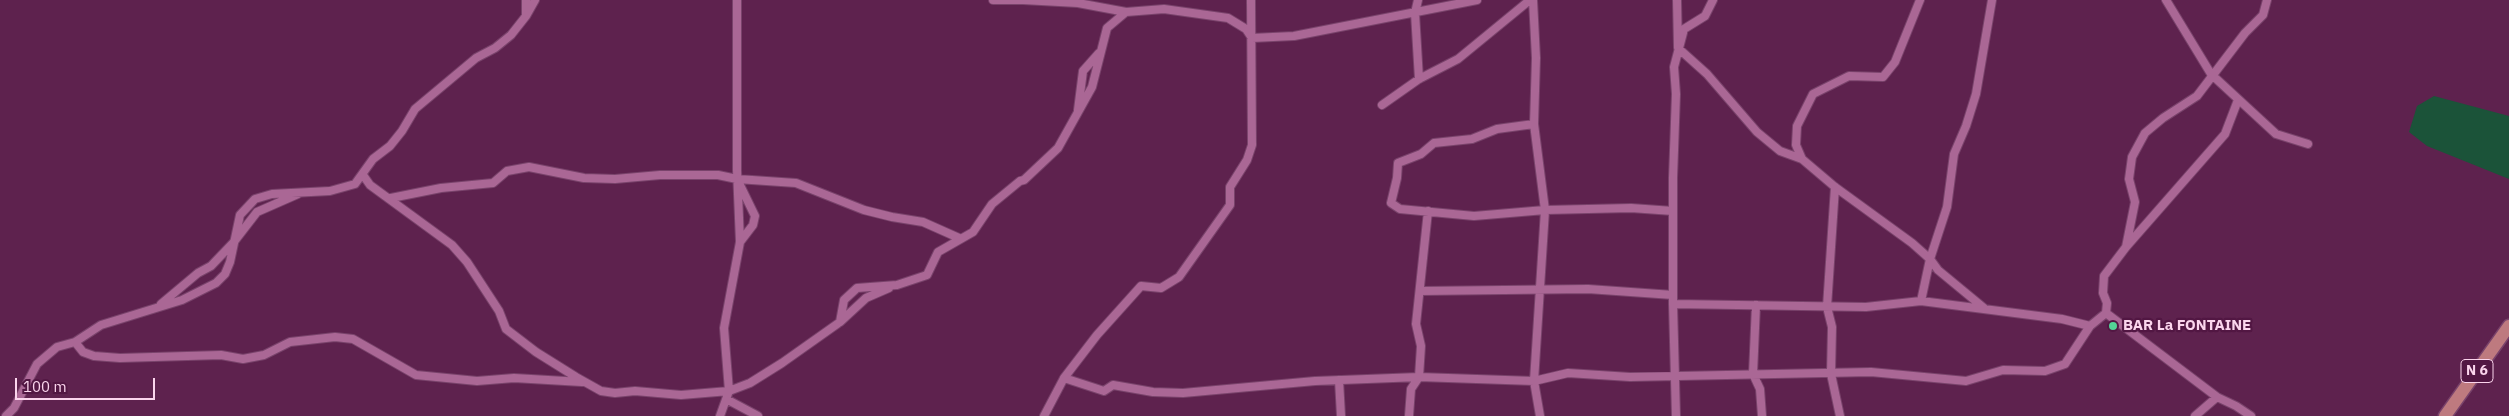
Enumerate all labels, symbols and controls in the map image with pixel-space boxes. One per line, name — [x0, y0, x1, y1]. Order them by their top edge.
place label: BAR La FONTAINE — [2123, 317, 2251, 335]
marker: BAR La FONTAINE — [2107, 320, 2119, 332]
road number: N 6 — [2461, 360, 2493, 382]
scale bar — [18, 368, 158, 400]
text: 100 m — [23, 377, 67, 396]

